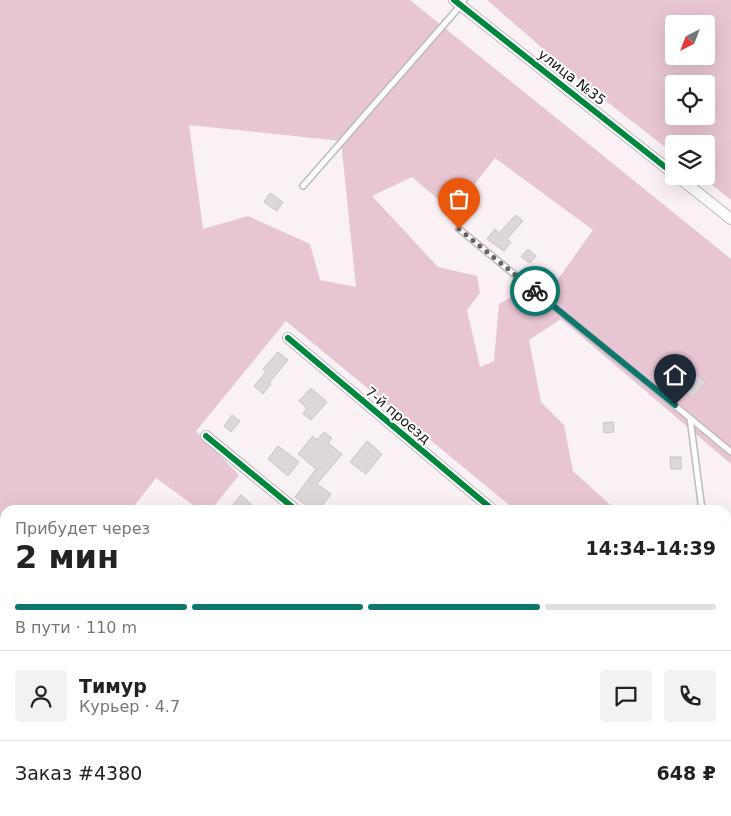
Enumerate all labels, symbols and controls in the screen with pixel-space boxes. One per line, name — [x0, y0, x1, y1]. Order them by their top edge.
north arrow — [665, 15, 715, 65]
map controls — [665, 15, 715, 185]
street label: улица №35 — [535, 46, 609, 108]
button: locate — [665, 75, 715, 125]
button: layers — [665, 135, 715, 185]
pin — [438, 178, 480, 229]
icon: bag — [445, 185, 473, 213]
courier — [510, 266, 560, 316]
icon: bike — [521, 277, 549, 305]
pin — [654, 354, 696, 405]
icon: home — [661, 361, 689, 389]
street label: 7-й проезд — [362, 383, 434, 447]
text: Прибудет через — [15, 519, 150, 538]
text: 14:34–14:39 — [586, 537, 716, 559]
text: 2 мин — [15, 538, 119, 576]
text: В пути · 110 m — [15, 618, 137, 637]
button: person — [15, 670, 67, 722]
button: chat — [600, 670, 652, 722]
button: phone — [664, 670, 716, 722]
text: Тимур — [79, 675, 147, 697]
text: Курьер · 4.7 — [79, 697, 180, 716]
text: Заказ #4380 — [15, 762, 142, 784]
text: 648 ₽ — [657, 762, 716, 784]

